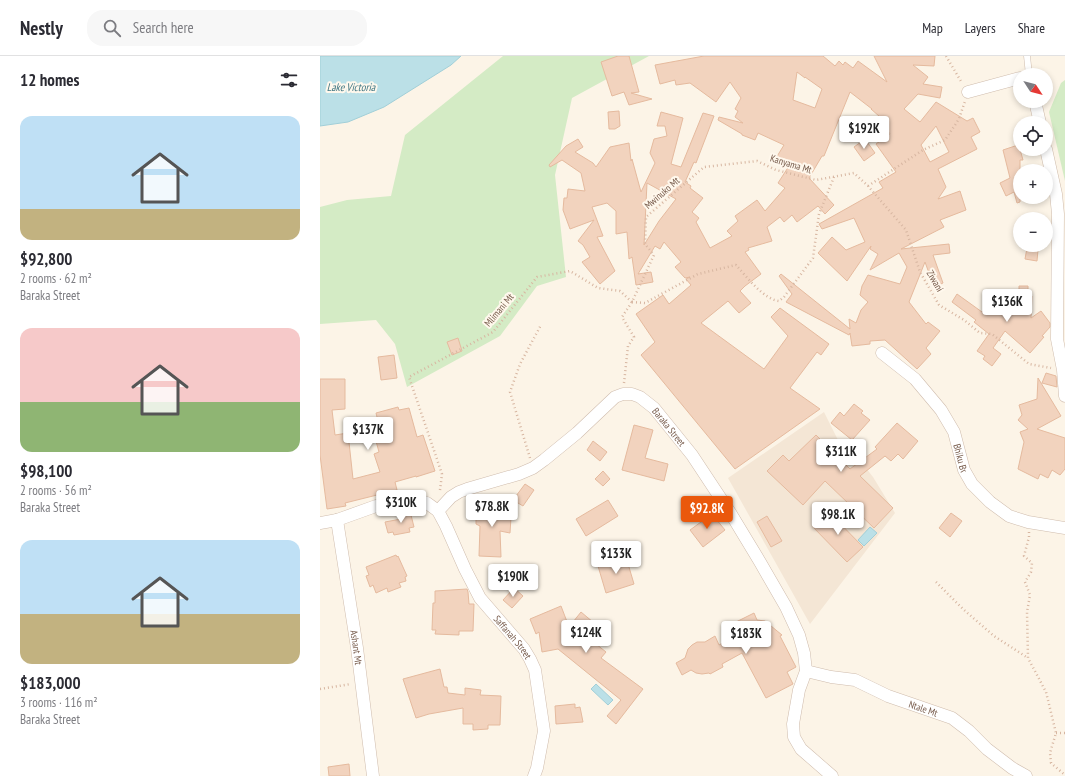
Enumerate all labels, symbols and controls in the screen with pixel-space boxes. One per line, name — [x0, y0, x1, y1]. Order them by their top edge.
search box — [87, 10, 367, 46]
text: Nestly — [20, 16, 63, 40]
icon: search — [101, 17, 123, 39]
text: Search here — [133, 18, 194, 37]
text: Map — [922, 19, 943, 37]
text: Layers — [965, 19, 996, 37]
text: Share — [1018, 19, 1045, 37]
north arrow — [1013, 68, 1053, 108]
map controls — [1013, 68, 1053, 252]
text: 12 homes — [20, 69, 79, 91]
icon: filters — [278, 69, 300, 91]
water label: Lake Victoria — [327, 80, 376, 94]
pin: $192K — [836, 116, 892, 150]
button: locate — [1013, 116, 1053, 156]
text: $192K — [848, 120, 880, 137]
icon: home — [124, 142, 196, 214]
street label: Kanyama Mt — [769, 152, 814, 177]
button: + — [1013, 164, 1053, 204]
street label: Mwinuko Mt — [642, 174, 682, 212]
button: − — [1013, 212, 1053, 252]
text: $92,800 — [20, 248, 72, 270]
street label: Ziwani — [924, 268, 946, 294]
text: 2 rooms · 62 m² — [20, 270, 92, 287]
text: Baraka Street — [20, 287, 80, 304]
pin: $136K — [979, 289, 1035, 323]
street label: Mlimani Mt — [481, 291, 517, 329]
text: $136K — [991, 293, 1023, 310]
icon: home — [124, 354, 196, 426]
street label: Baraka Street — [650, 405, 689, 449]
pin: $137K — [340, 417, 396, 451]
text: $137K — [352, 421, 384, 438]
pin: $311K — [813, 439, 869, 473]
street label: Bhiku Br — [951, 442, 971, 475]
text: $311K — [825, 443, 857, 460]
text: $98,100 — [20, 460, 72, 482]
text: 2 rooms · 56 m² — [20, 482, 92, 499]
pin: $310K — [373, 490, 429, 524]
text: $310K — [385, 494, 417, 511]
pin: $78.8K — [459, 494, 525, 528]
pin: $92.8K — [674, 496, 740, 530]
text: $78.8K — [475, 498, 509, 515]
text: Baraka Street — [20, 499, 80, 516]
text: $92.8K — [690, 500, 724, 517]
pin: $98.1K — [805, 502, 871, 536]
text: $98.1K — [821, 506, 855, 523]
pin: $133K — [588, 541, 644, 575]
text: $133K — [600, 545, 632, 562]
pin: $190K — [485, 564, 541, 598]
icon: home — [124, 566, 196, 638]
text: $190K — [497, 568, 529, 585]
street label: Saffanah Street — [491, 612, 535, 661]
pin: $124K — [558, 620, 614, 654]
pin: $183K — [718, 621, 774, 655]
text: $124K — [570, 624, 602, 641]
text: $183K — [730, 625, 762, 642]
street label: Ashant Mt — [348, 629, 366, 666]
text: $183,000 — [20, 672, 81, 694]
text: 3 rooms · 116 m² — [20, 694, 98, 711]
street label: Ntale Mt — [907, 697, 940, 719]
text: Baraka Street — [20, 711, 80, 728]

